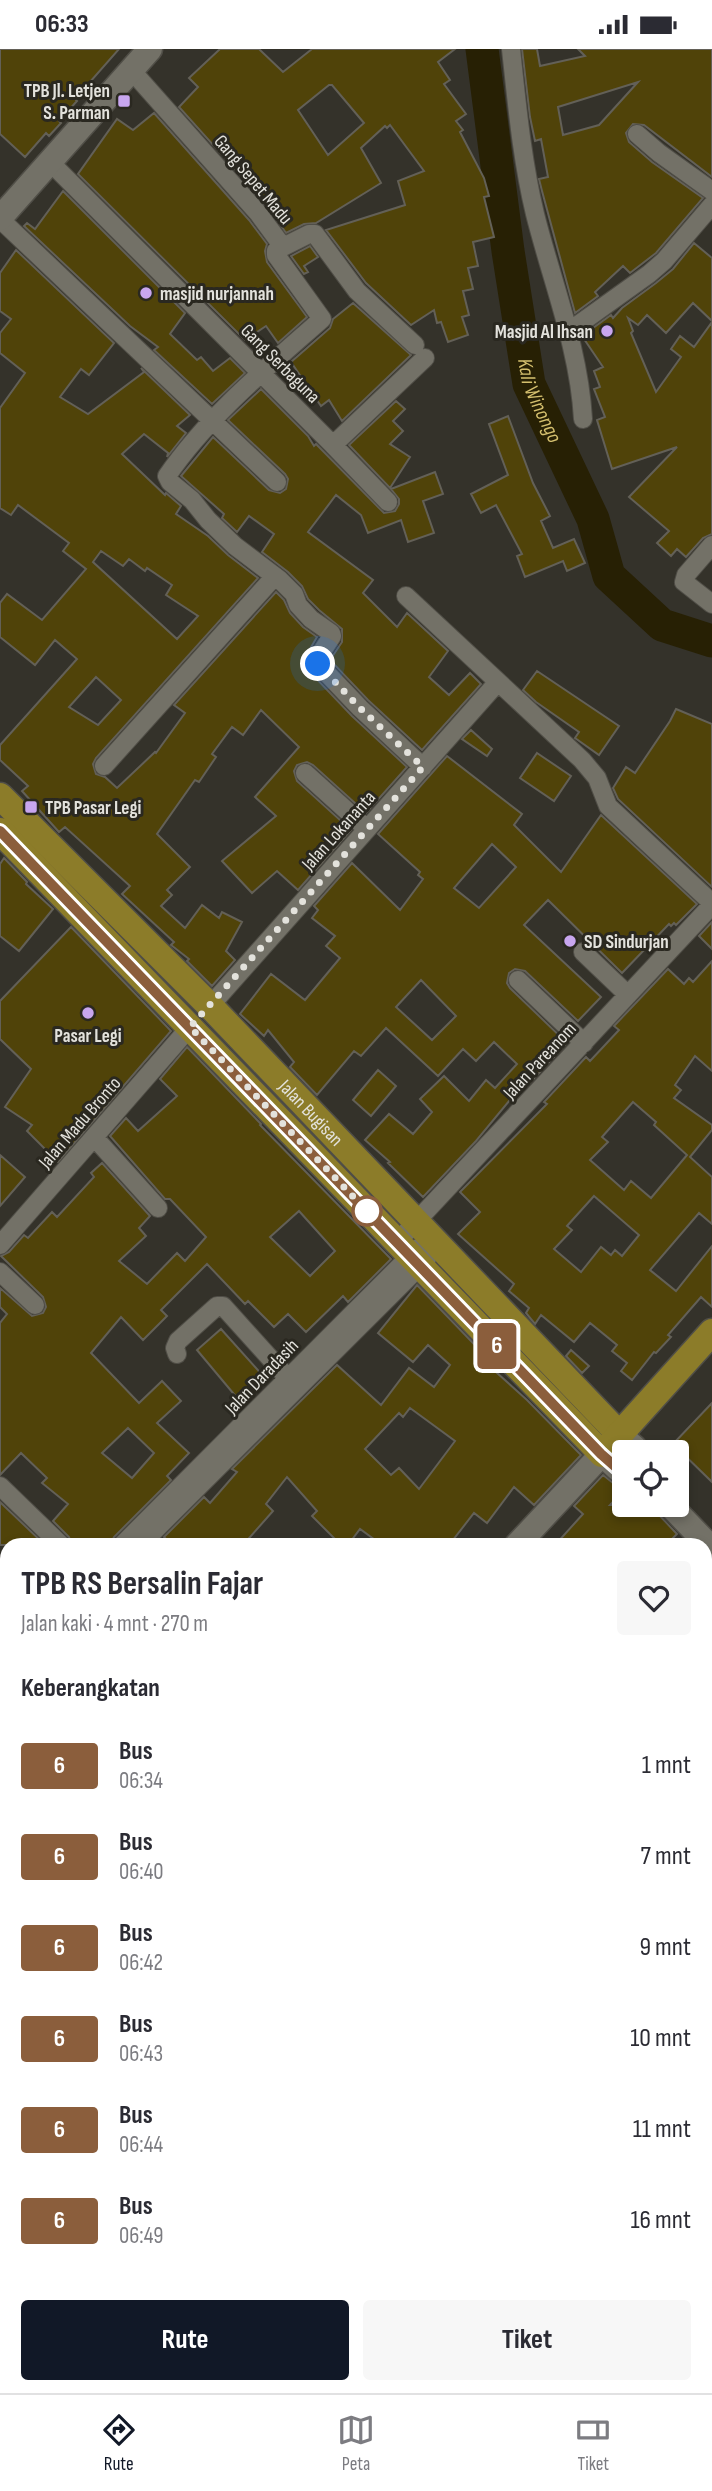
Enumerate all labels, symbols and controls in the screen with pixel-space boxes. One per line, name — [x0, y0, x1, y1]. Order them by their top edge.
text: 06:33 — [35, 9, 89, 40]
place label: TPB Jl. Letjen S. Parman — [24, 80, 110, 125]
marker: TPB Jl. Letjen S. Parman — [116, 93, 132, 109]
street label: Gang Sepet Madu — [209, 130, 297, 229]
place label: masjid nurjannah — [160, 283, 274, 306]
marker: masjid nurjannah — [138, 285, 154, 301]
street label: Gang Serbaguna — [235, 320, 324, 409]
place label: Masjid Al Ihsan — [495, 321, 593, 344]
marker: Masjid Al Ihsan — [599, 323, 615, 339]
water label: Kali Winongo — [512, 356, 567, 447]
your location — [300, 646, 335, 681]
street label: Jalan Lokananta — [297, 786, 381, 876]
place label: TPB Pasar Legi — [45, 797, 141, 820]
marker: TPB Pasar Legi — [23, 799, 39, 815]
place label: SD Sindurjan — [584, 931, 669, 954]
marker: SD Sindurjan — [562, 933, 578, 949]
marker: Pasar Legi — [80, 1005, 96, 1021]
street label: Jalan Pareanom — [498, 1018, 581, 1105]
place label: Pasar Legi — [54, 1025, 122, 1048]
street label: Jalan Madu Bronto — [33, 1072, 126, 1174]
street label: Jalan Bugisan — [273, 1075, 347, 1151]
unlabelled marker — [352, 1196, 382, 1226]
line badge: 6 — [474, 1323, 520, 1369]
text: 6 — [491, 1331, 503, 1360]
street label: Jalan Daradasih — [220, 1335, 304, 1420]
map controls — [612, 1440, 689, 1517]
button: locate — [612, 1440, 689, 1517]
button: heart — [617, 1561, 691, 1635]
text: TPB RS Bersalin Fajar — [21, 1564, 263, 1604]
text: Jalan kaki · 4 mnt · 270 m — [21, 1610, 208, 1638]
text: Keberangkatan — [21, 1673, 160, 1704]
text: Bus — [119, 1736, 153, 1767]
text: 1 mnt — [642, 1750, 691, 1781]
text: 6 — [54, 1751, 65, 1780]
text: 06:34 — [119, 1767, 163, 1795]
text: Bus — [119, 1827, 153, 1858]
text: 7 mnt — [641, 1841, 691, 1872]
text: 6 — [54, 1842, 65, 1871]
text: 06:40 — [119, 1858, 164, 1886]
text: Bus — [119, 1918, 153, 1949]
text: 9 mnt — [639, 1932, 691, 1963]
text: 6 — [54, 1933, 65, 1962]
text: 06:42 — [119, 1949, 163, 1977]
text: Bus — [119, 2009, 153, 2040]
text: 10 mnt — [630, 2023, 691, 2054]
text: 6 — [54, 2024, 65, 2053]
text: 06:43 — [119, 2040, 163, 2068]
text: Bus — [119, 2100, 153, 2131]
text: 11 mnt — [633, 2114, 691, 2145]
text: 6 — [54, 2115, 65, 2144]
text: 06:44 — [119, 2131, 163, 2159]
text: Bus — [119, 2191, 153, 2222]
text: 16 mnt — [630, 2205, 691, 2236]
text: 6 — [54, 2206, 65, 2235]
text: 06:49 — [119, 2222, 164, 2250]
button: Rute — [21, 2300, 349, 2380]
button: Tiket — [363, 2300, 691, 2380]
tab: Rute — [100, 2411, 138, 2476]
tab: Peta — [337, 2411, 375, 2476]
tab: Tiket — [574, 2411, 612, 2476]

